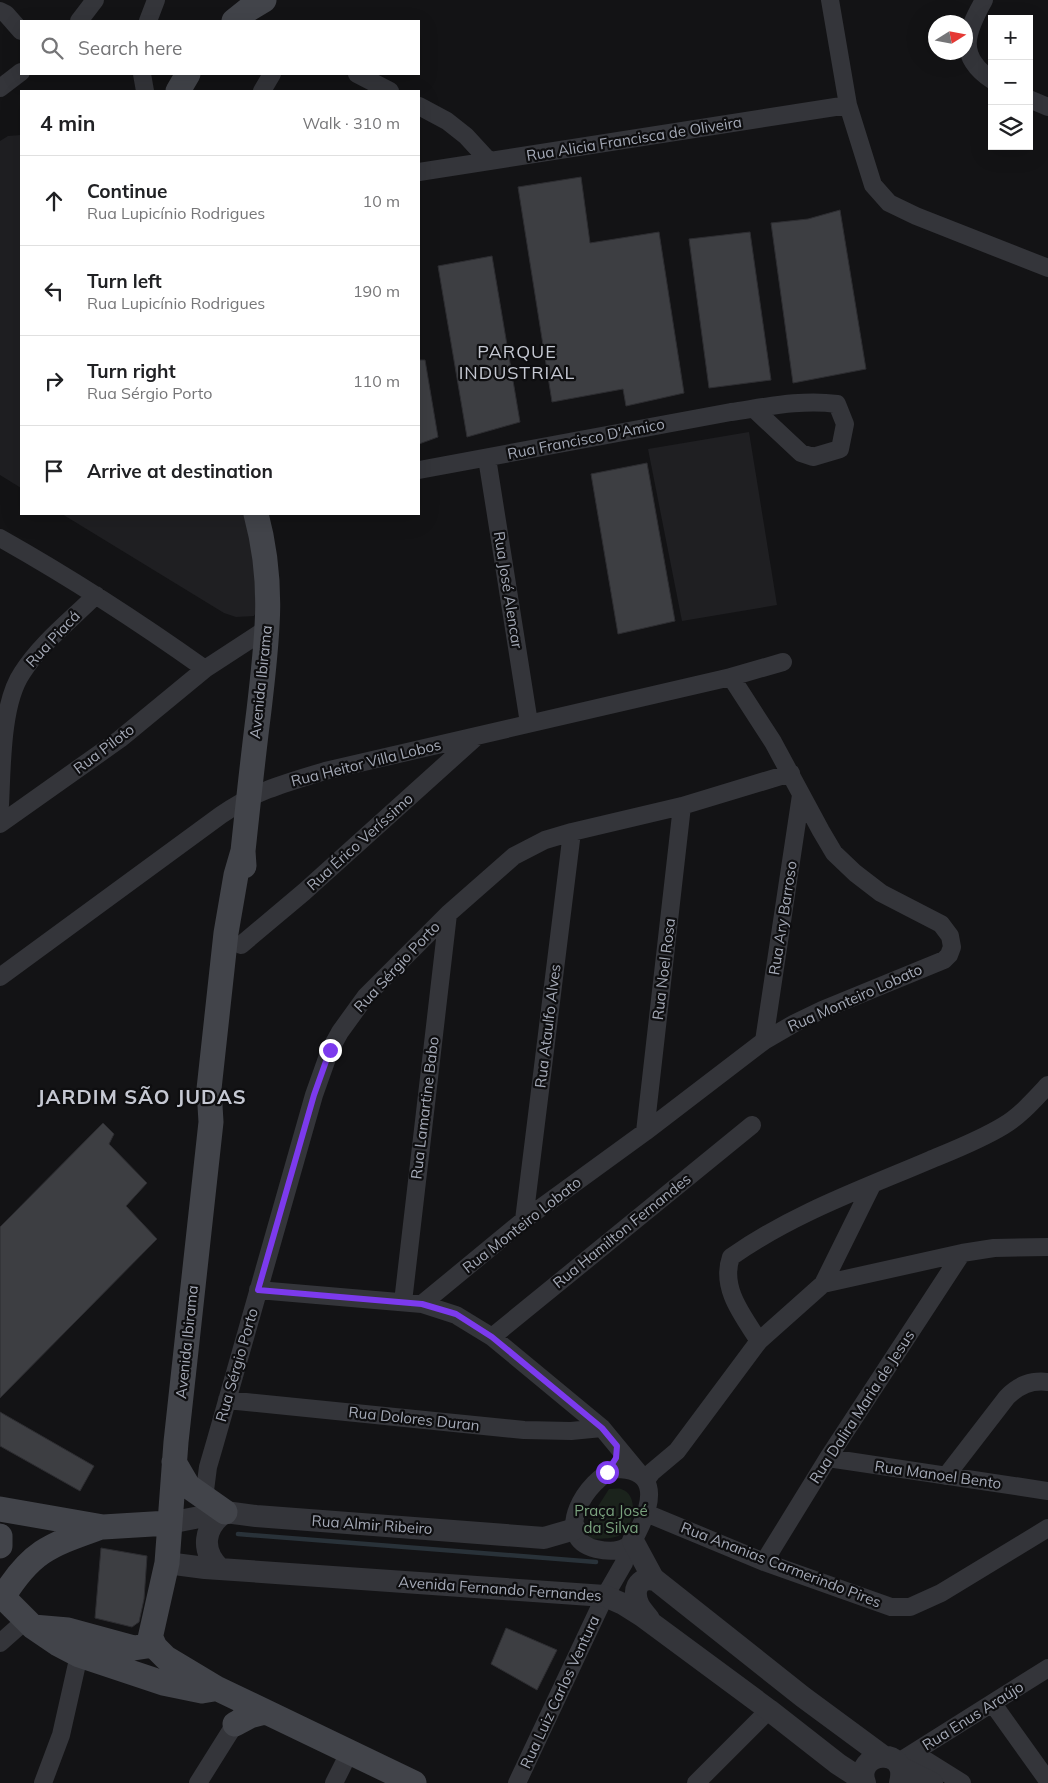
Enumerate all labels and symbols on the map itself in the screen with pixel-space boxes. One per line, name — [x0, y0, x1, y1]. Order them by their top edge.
north arrow — [928, 15, 973, 60]
street label: Rua Alicia Francisca de Oliveira — [525, 112, 743, 165]
district label: PARQUE INDUSTRIAL — [459, 340, 575, 384]
street label: Rua Francisco D'Amico — [506, 414, 666, 463]
street label: Rua José Alencar — [490, 530, 527, 650]
street label: Rua Piacá — [22, 606, 84, 671]
street label: Avenida Ibirama — [245, 624, 276, 740]
street label: Rua Piloto — [70, 720, 138, 778]
street label: Rua Heitor Villa Lobos — [289, 735, 443, 790]
street label: Rua Érico Veríssimo — [303, 789, 417, 894]
street label: Rua Ary Barroso — [764, 859, 801, 976]
street label: Rua Sérgio Porto — [350, 917, 444, 1016]
street label: Rua Noel Rosa — [648, 917, 679, 1021]
street label: Rua Monteiro Lobato — [785, 959, 925, 1036]
street label: Rua Ataulfo Alves — [530, 963, 565, 1089]
street label: Rua Lamartine Babo — [406, 1036, 443, 1180]
route end — [319, 1039, 342, 1062]
district label: JARDIM SÃO JUDAS — [37, 1084, 247, 1109]
street label: Rua Hamilton Fernandes — [549, 1169, 695, 1292]
street label: Rua Monteiro Lobato — [459, 1172, 585, 1277]
street label: Avenida Ibirama — [171, 1284, 202, 1400]
street label: Rua Sérgio Porto — [211, 1306, 262, 1424]
street label: Rua Dalira Maria de Jesus — [805, 1326, 918, 1487]
street label: Rua Dolores Duran — [348, 1402, 481, 1435]
street label: Rua Manoel Bento — [874, 1456, 1003, 1493]
route start — [596, 1461, 619, 1484]
park label: Praça José da Silva — [574, 1501, 648, 1537]
street label: Rua Almir Ribeiro — [311, 1511, 433, 1538]
street label: Rua Ananias Carmerindo Pires — [678, 1518, 884, 1612]
street label: Avenida Fernando Fernandes — [398, 1572, 602, 1605]
street label: Rua Luiz Carlos Ventura — [516, 1612, 603, 1771]
street label: Rua Enus Araújo — [919, 1677, 1027, 1754]

